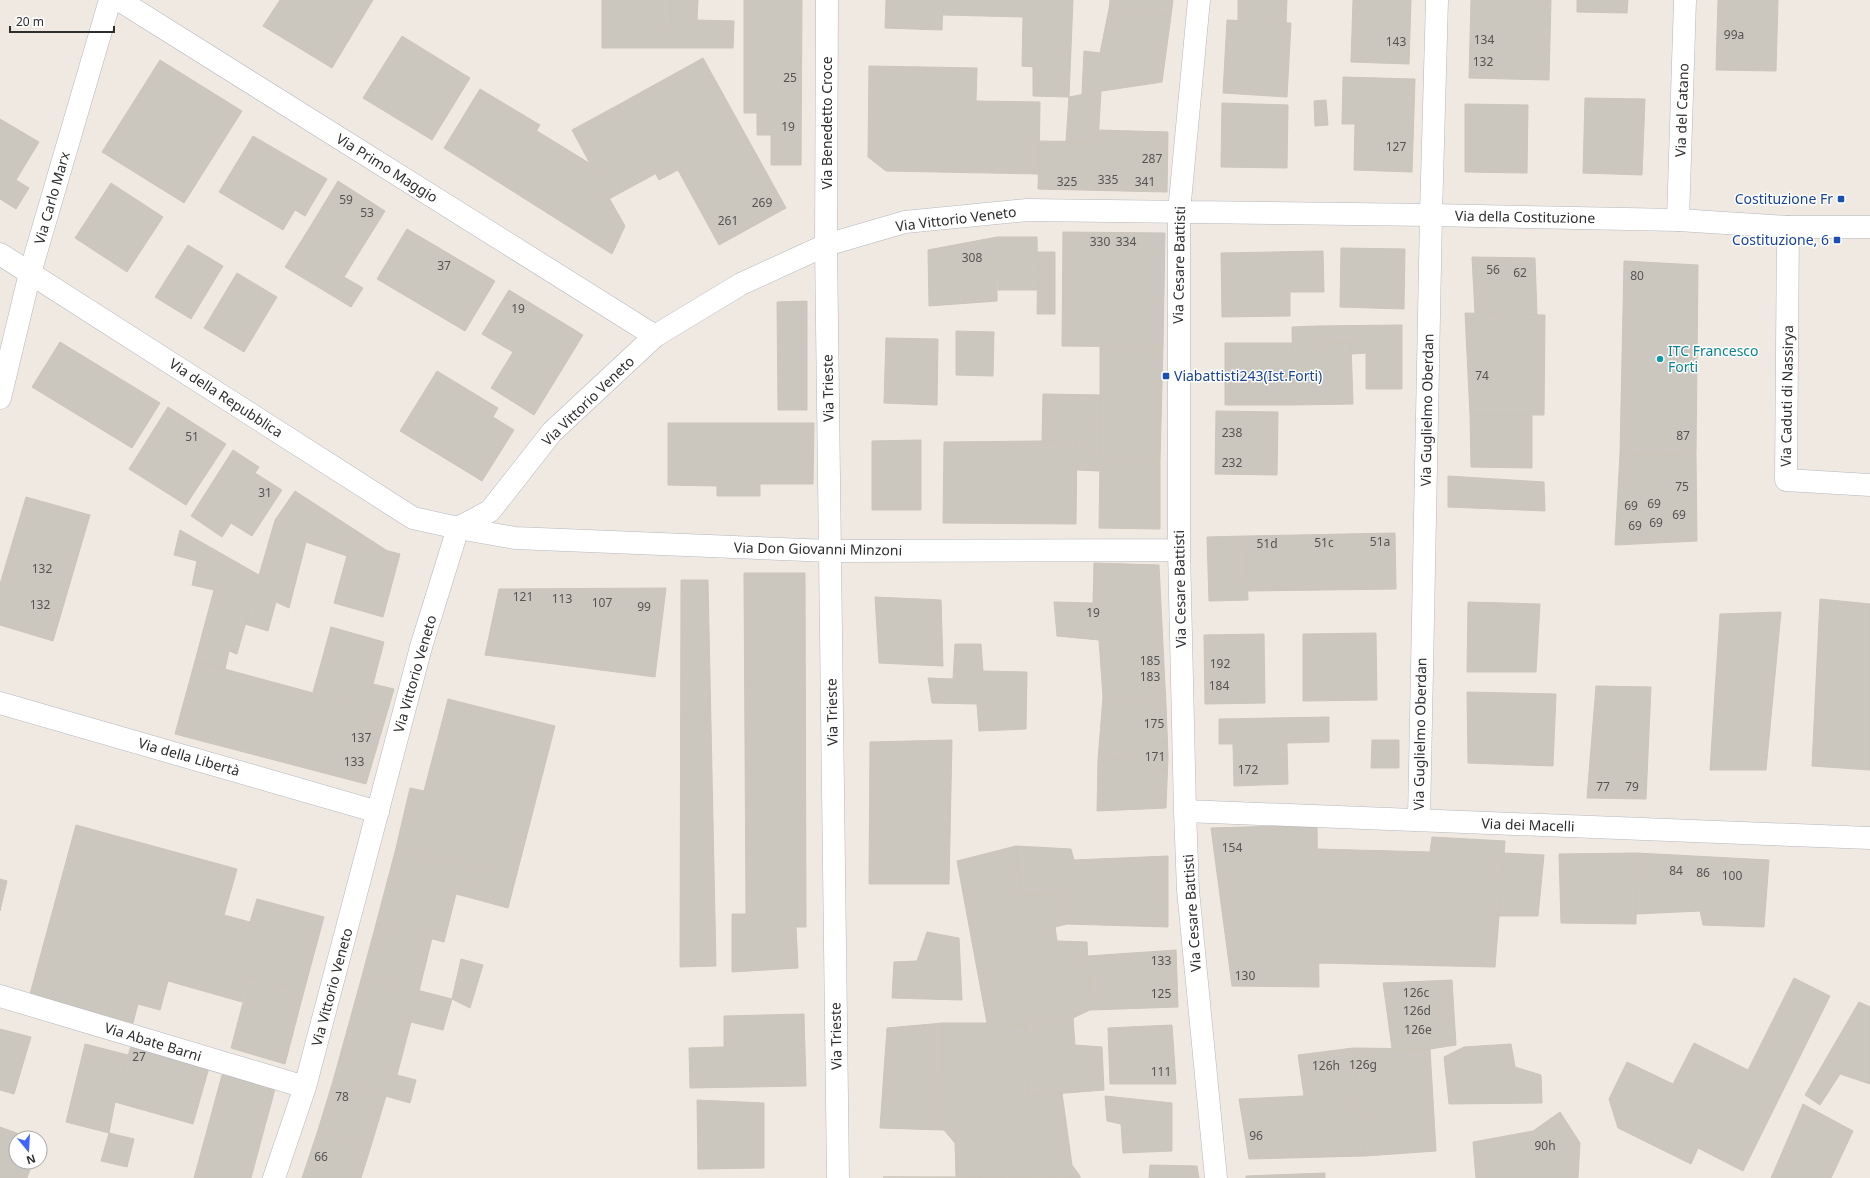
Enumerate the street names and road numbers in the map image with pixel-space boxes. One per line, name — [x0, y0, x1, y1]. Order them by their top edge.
street label: Via Benedetto Croce — [817, 56, 836, 190]
street label: Via del Catano — [1670, 63, 1693, 157]
street label: Via Primo Maggio — [333, 129, 442, 206]
street label: Via Carlo Marx — [29, 149, 74, 246]
street label: Via Vittorio Veneto — [894, 202, 1017, 235]
street label: Via Cesare Battisti — [1168, 206, 1189, 324]
street label: Via della Costituzione — [1455, 206, 1595, 227]
street label: Via Caduti di Nassirya — [1776, 325, 1797, 467]
street label: Via Guglielmo Oberdan — [1416, 333, 1437, 487]
street label: Via Vittorio Veneto — [537, 352, 638, 450]
street label: Via della Repubblica — [166, 354, 287, 441]
street label: Via Trieste — [817, 354, 838, 422]
street label: Via Cesare Battisti — [1169, 530, 1190, 648]
street label: Via Don Giovanni Minzoni — [734, 538, 902, 559]
street label: Via Vittorio Veneto — [389, 613, 440, 735]
street label: Via Guglielmo Oberdan — [1409, 657, 1430, 811]
street label: Via Trieste — [821, 678, 842, 746]
street label: Via della Libertà — [136, 733, 242, 780]
street label: Via dei Macelli — [1481, 813, 1575, 836]
street label: Via Cesare Battisti — [1178, 854, 1205, 973]
street label: Via Vittorio Veneto — [307, 926, 356, 1048]
street label: Via Trieste — [825, 1002, 846, 1070]
street label: Via Abate Barni — [102, 1018, 204, 1065]

